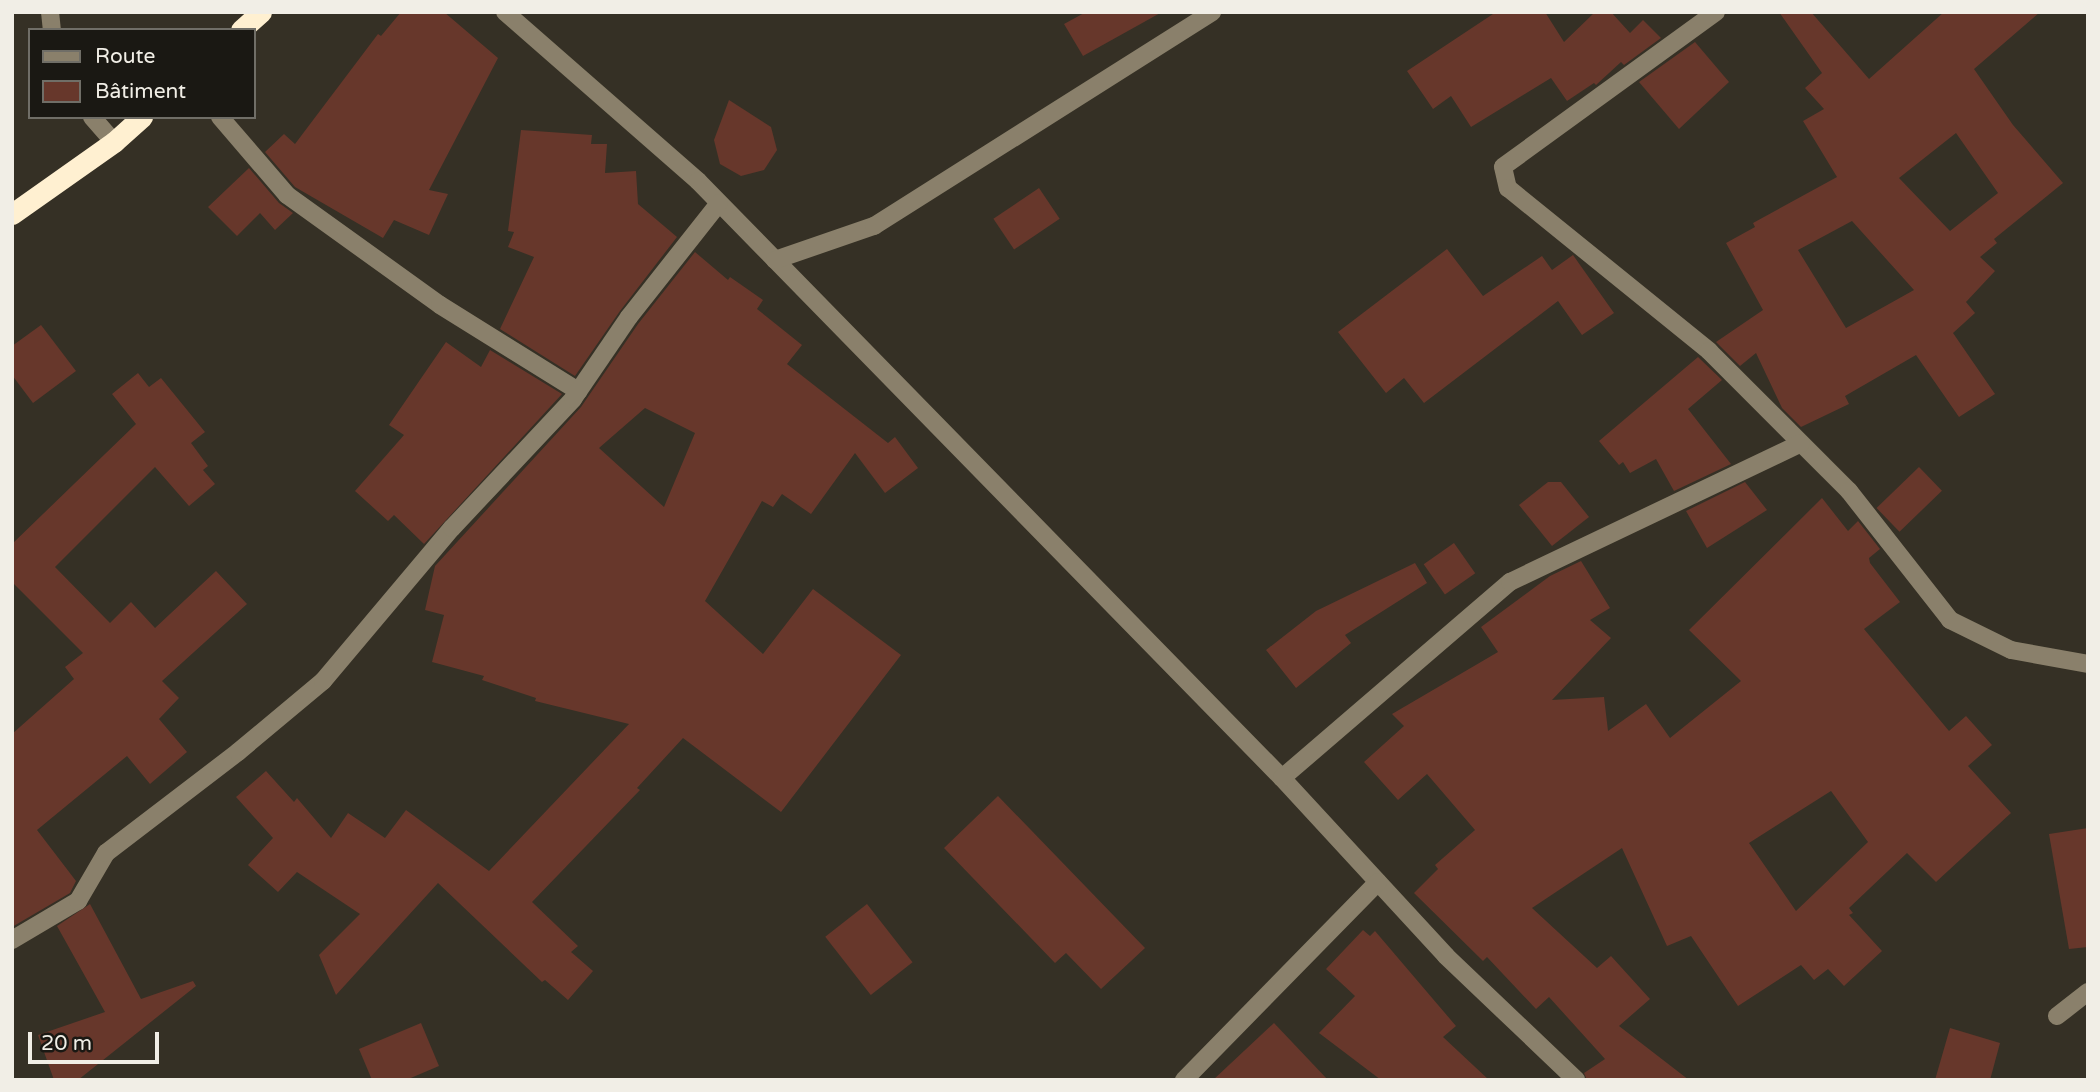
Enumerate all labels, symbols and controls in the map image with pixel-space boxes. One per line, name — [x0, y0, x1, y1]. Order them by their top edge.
legend — [28, 28, 256, 119]
text: Route — [95, 44, 155, 69]
text: Bâtiment — [95, 79, 186, 104]
scale bar — [32, 1018, 163, 1062]
text: 20 m — [41, 1031, 92, 1056]

